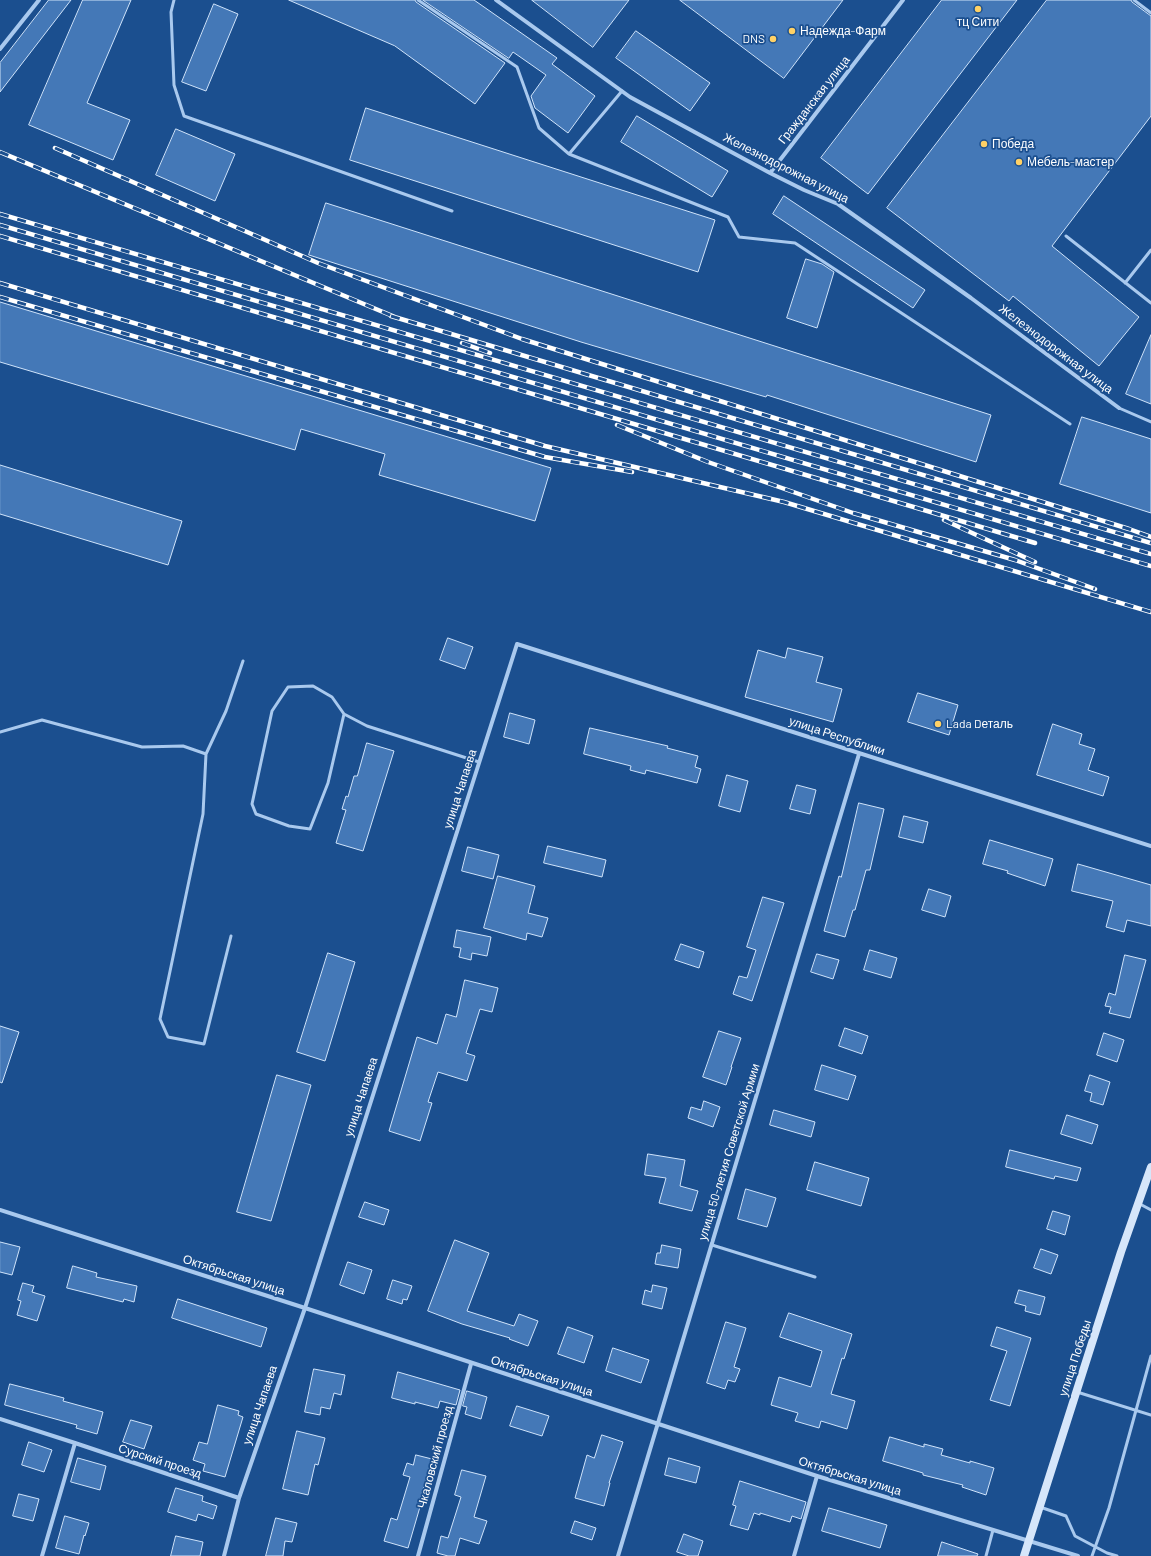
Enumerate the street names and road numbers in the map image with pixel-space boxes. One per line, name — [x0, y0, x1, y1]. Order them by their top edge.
street label: Гражданская улица — [775, 53, 853, 147]
street label: Железнодорожная улица — [721, 130, 851, 206]
street label: Железнодорожная улица — [996, 301, 1116, 397]
street label: улица Республики — [787, 714, 887, 758]
street label: улица Чапаева — [440, 747, 480, 831]
street label: улица Чапаева — [341, 1055, 381, 1139]
street label: улица 50-летия Советской Армии — [695, 1062, 763, 1242]
street label: Октябрьская улица — [181, 1252, 287, 1298]
street label: улица Победы — [1056, 1318, 1094, 1398]
street label: Октябрьская улица — [489, 1353, 595, 1399]
street label: улица Чапаева — [240, 1364, 280, 1446]
street label: Чкаловский проезд — [414, 1404, 456, 1510]
street label: Сурский проезд — [117, 1441, 203, 1481]
street label: Октябрьская улица — [797, 1454, 903, 1498]

